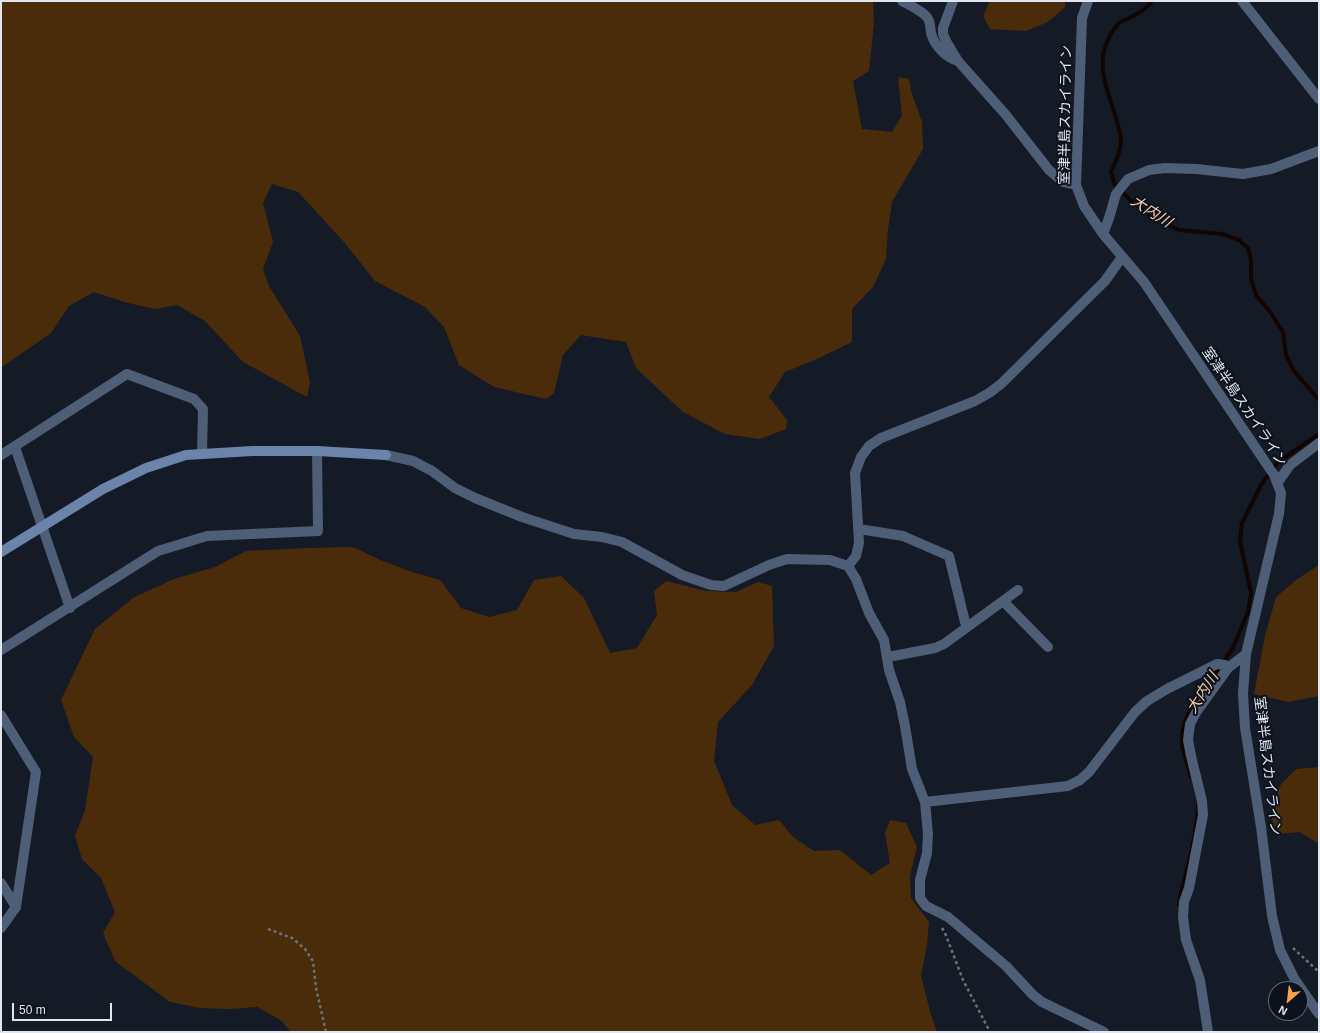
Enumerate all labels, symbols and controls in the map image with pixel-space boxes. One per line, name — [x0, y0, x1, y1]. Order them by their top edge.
street label: 室津半島スカイライン — [1056, 45, 1076, 185]
water label: 大内川 — [1127, 192, 1175, 232]
street label: 室津半島スカイライン — [1198, 344, 1290, 470]
water label: 大内川 — [1183, 669, 1223, 717]
street label: 室津半島スカイライン — [1250, 695, 1284, 837]
north arrow — [1268, 981, 1308, 1021]
scale bar — [14, 995, 114, 1021]
text: 50 m — [19, 1003, 46, 1017]
text: N — [1277, 1004, 1289, 1018]

